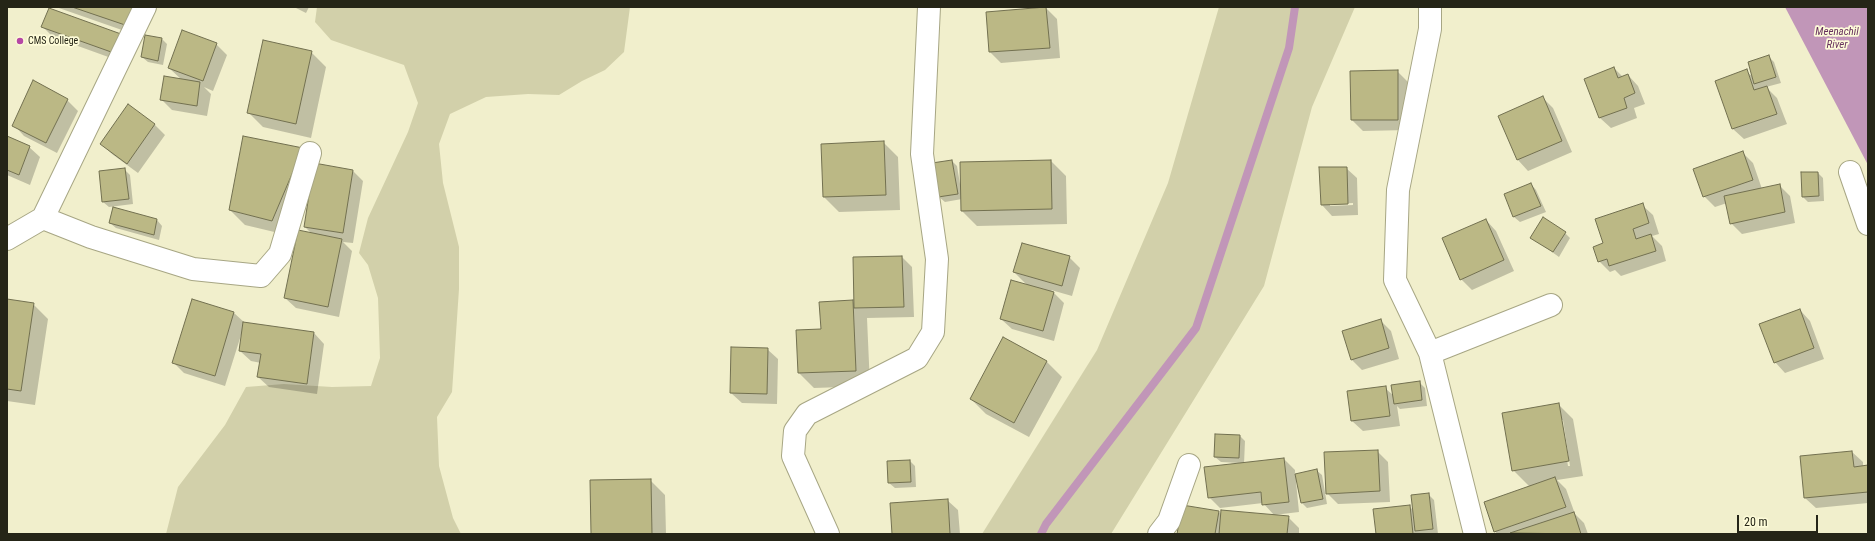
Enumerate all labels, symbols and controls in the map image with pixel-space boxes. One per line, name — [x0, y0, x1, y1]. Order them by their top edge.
water label: Meenachil River — [1815, 25, 1859, 51]
place label: CMS College — [28, 35, 78, 47]
marker: CMS College — [15, 36, 25, 46]
scale bar — [1739, 507, 1820, 533]
text: 20 m — [1744, 515, 1768, 529]

